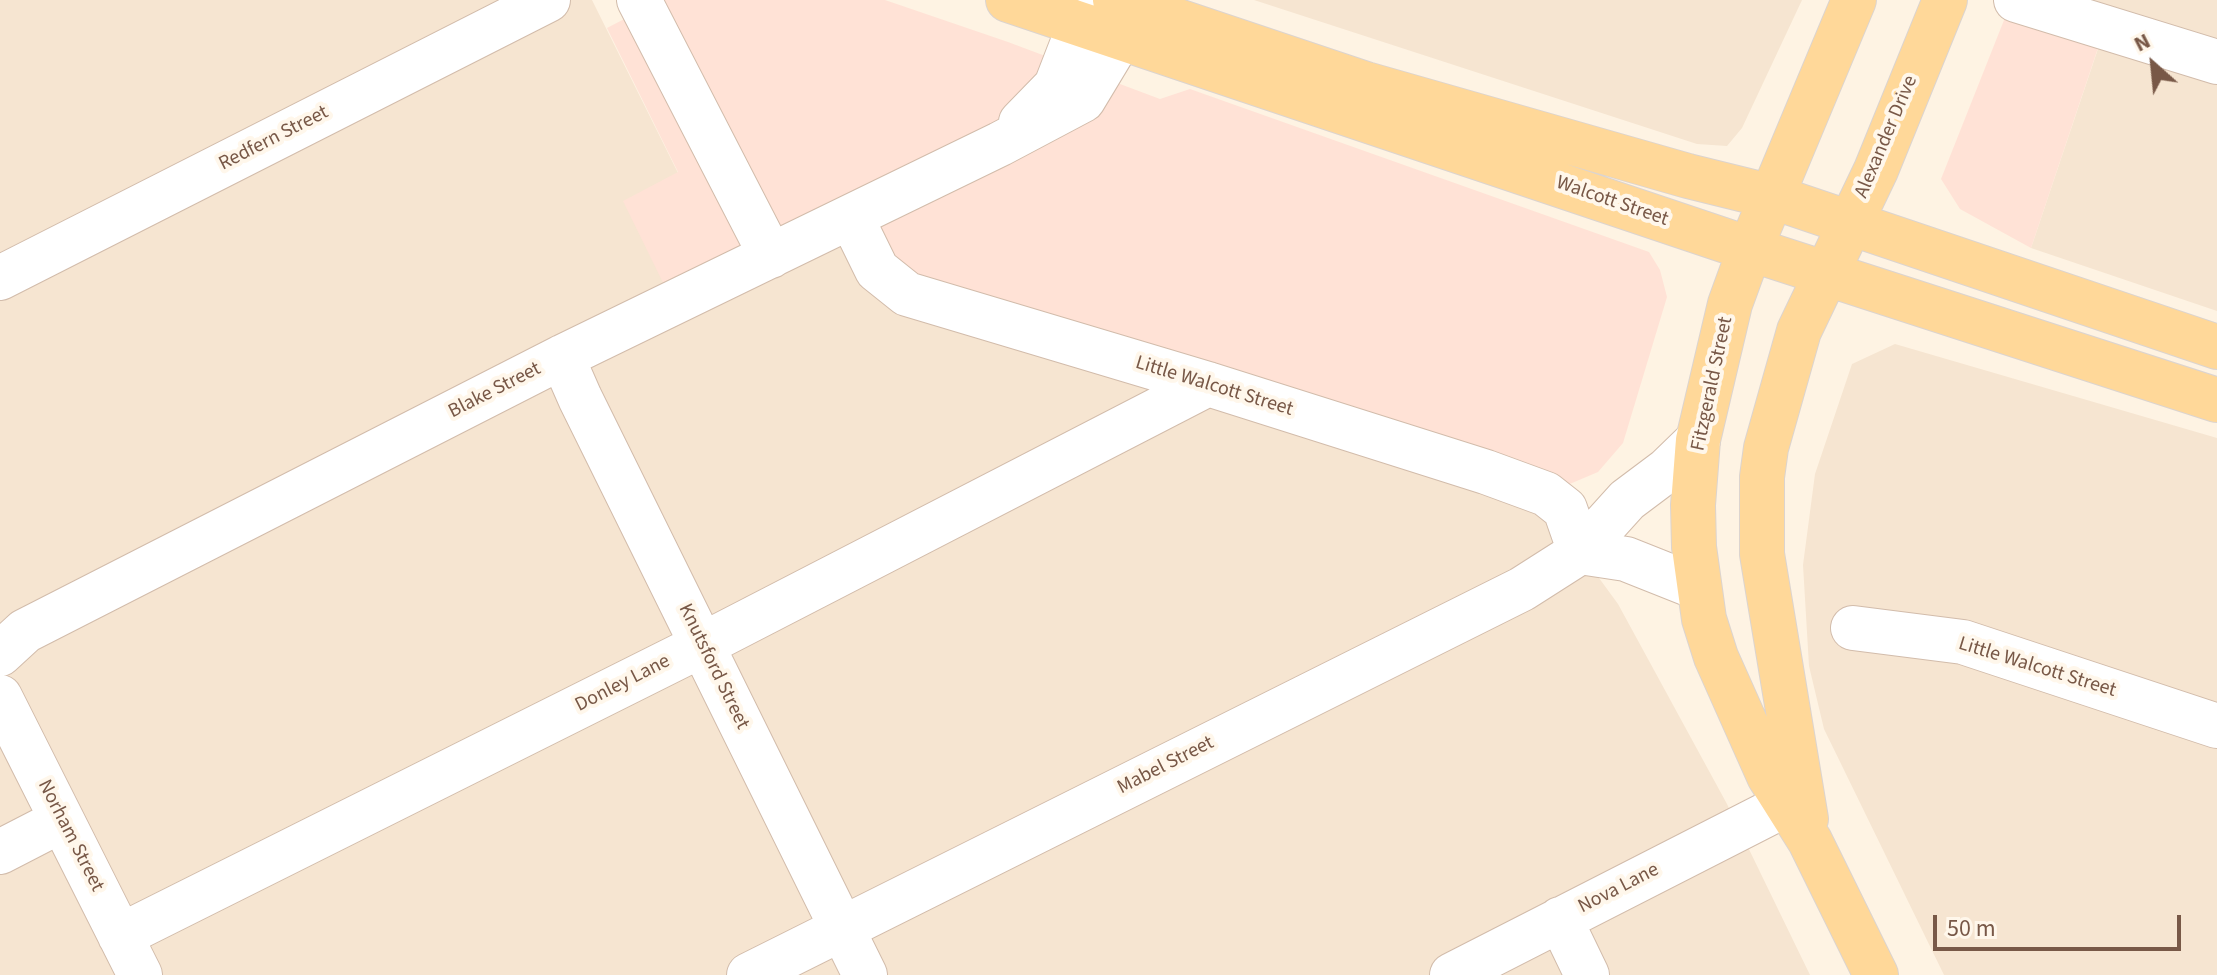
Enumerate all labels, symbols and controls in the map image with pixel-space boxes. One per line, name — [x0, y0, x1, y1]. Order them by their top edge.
north arrow — [2113, 24, 2193, 104]
text: N — [2128, 25, 2156, 60]
street label: Alexander Drive — [1850, 72, 1924, 202]
street label: Redfern Street — [215, 101, 333, 177]
street label: Walcott Street — [1553, 172, 1671, 232]
street label: Fitzgerald Street — [1687, 315, 1739, 453]
street label: Little Walcott Street — [1132, 352, 1296, 422]
street label: Blake Street — [445, 357, 545, 425]
street label: Knutsford Street — [672, 600, 754, 734]
street label: Little Walcott Street — [1955, 633, 2119, 703]
street label: Donley Lane — [572, 650, 674, 718]
street label: Mabel Street — [1114, 732, 1218, 800]
street label: Norham Street — [32, 776, 108, 896]
street label: Nova Lane — [1575, 858, 1663, 920]
scale bar — [1937, 899, 2185, 949]
text: 50 m — [1947, 911, 1996, 946]

